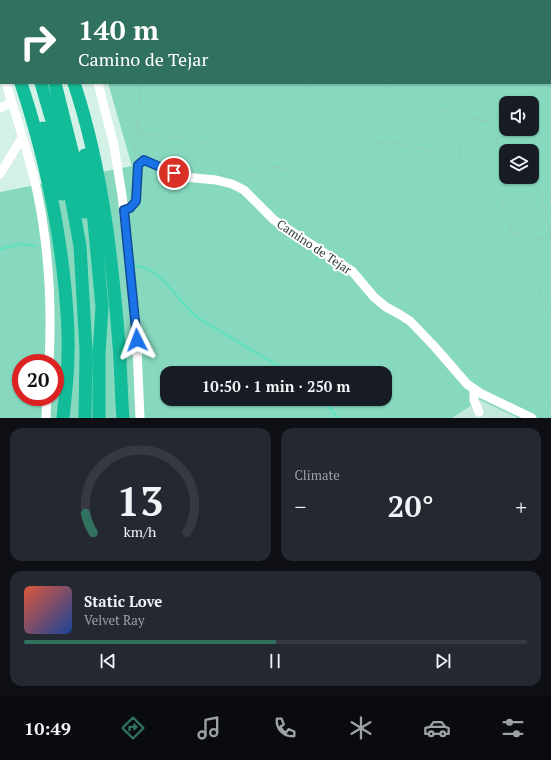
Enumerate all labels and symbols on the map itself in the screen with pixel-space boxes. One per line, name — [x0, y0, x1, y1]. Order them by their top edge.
pin — [157, 156, 191, 190]
street label: Camino de Tejar — [274, 216, 355, 277]
position arrow — [116, 319, 158, 361]
speed limit sign: 20 — [12, 354, 64, 406]

